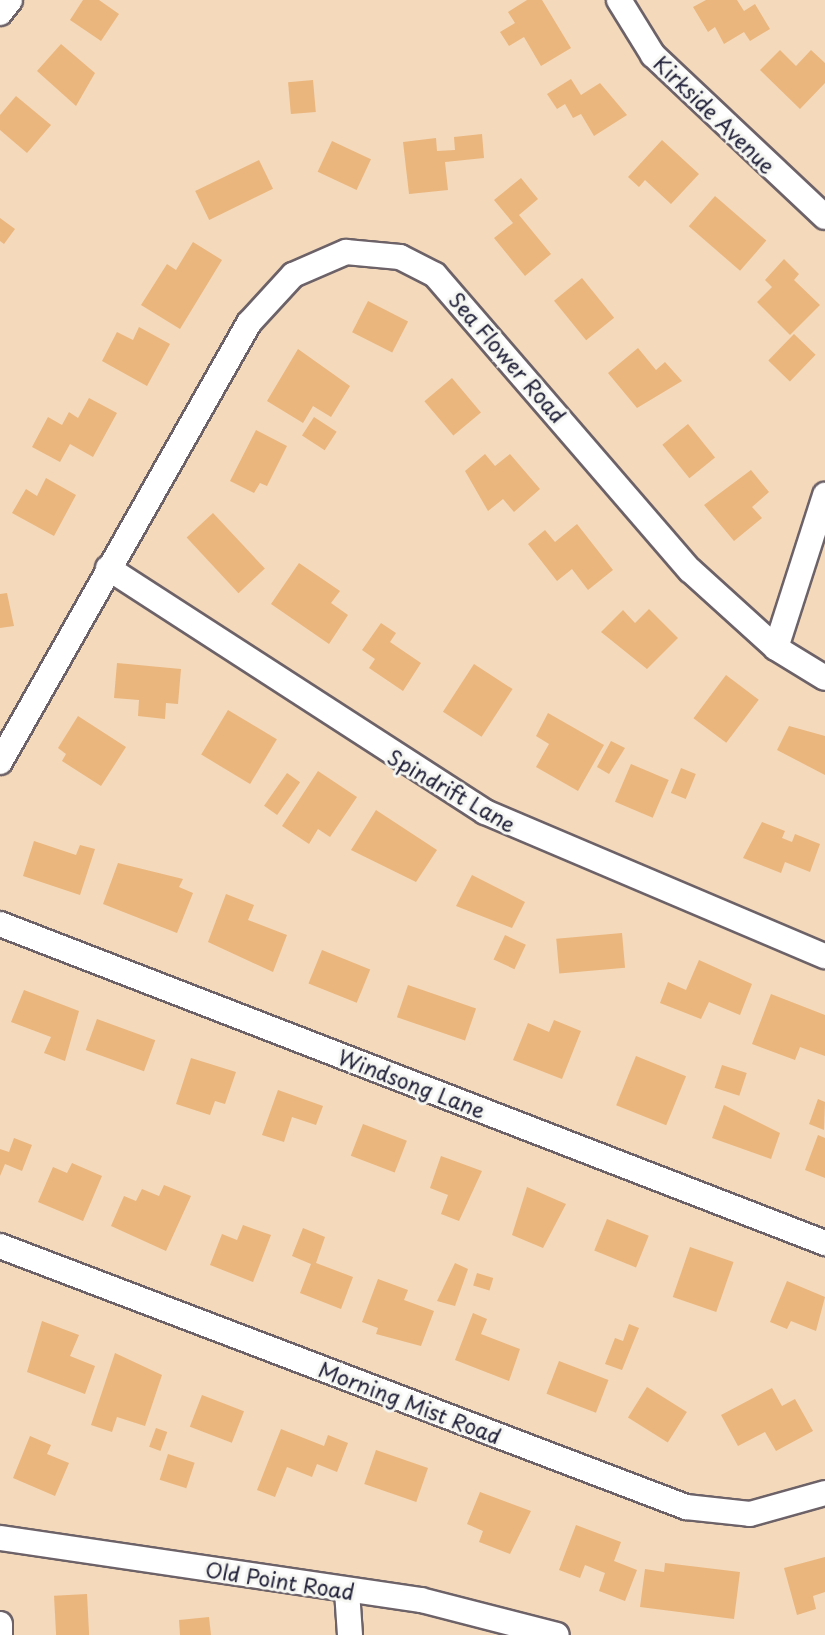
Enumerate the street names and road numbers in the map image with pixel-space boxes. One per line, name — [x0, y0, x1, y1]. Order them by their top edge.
street label: Kirkside Avenue — [649, 50, 781, 178]
street label: Sea Flower Road — [444, 286, 572, 428]
street label: Spindrift Lane — [383, 743, 521, 837]
street label: Windsong Lane — [335, 1044, 489, 1122]
street label: Morning Mist Road — [315, 1356, 505, 1448]
street label: Old Point Road — [203, 1556, 357, 1604]

